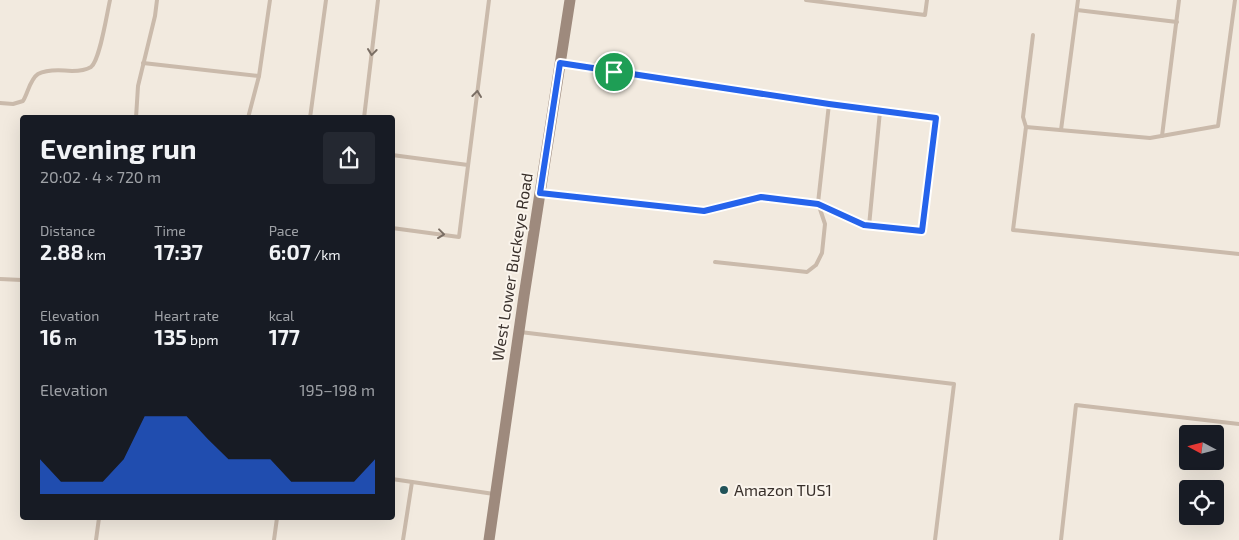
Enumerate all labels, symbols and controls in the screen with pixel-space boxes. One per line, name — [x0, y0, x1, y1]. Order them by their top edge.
one-way arrow — [367, 48, 378, 56]
pin — [593, 51, 635, 93]
icon: arrive — [600, 58, 628, 86]
one-way arrow — [471, 90, 482, 98]
text: Evening run — [40, 131, 197, 165]
button: share — [323, 132, 375, 184]
text: 20:02 · 4 × 720 m — [40, 167, 161, 186]
street label: West Lower Buckeye Road — [487, 171, 536, 363]
text: Distance — [40, 222, 95, 239]
text: Time — [154, 222, 186, 239]
text: Pace — [269, 222, 299, 239]
one-way arrow — [437, 228, 445, 239]
text: 2.88 — [40, 239, 84, 264]
text: 17:37 — [154, 239, 203, 264]
text: 6:07 — [269, 239, 311, 264]
text: km — [84, 246, 106, 263]
text: /km — [311, 246, 341, 263]
text: Elevation — [40, 307, 99, 324]
text: Heart rate — [154, 307, 219, 324]
text: kcal — [269, 307, 294, 324]
text: 16 — [40, 324, 61, 349]
text: 135 — [154, 324, 187, 349]
text: 177 — [269, 324, 300, 349]
text: m — [61, 331, 77, 348]
text: bpm — [187, 331, 218, 348]
text: Elevation — [40, 380, 108, 399]
text: 195–198 m — [299, 380, 375, 399]
north arrow — [1179, 425, 1224, 470]
map controls — [1179, 425, 1224, 525]
place label: Amazon TUS1 — [734, 480, 832, 499]
button: locate — [1179, 480, 1224, 525]
marker: Amazon TUS1 — [718, 484, 730, 496]

